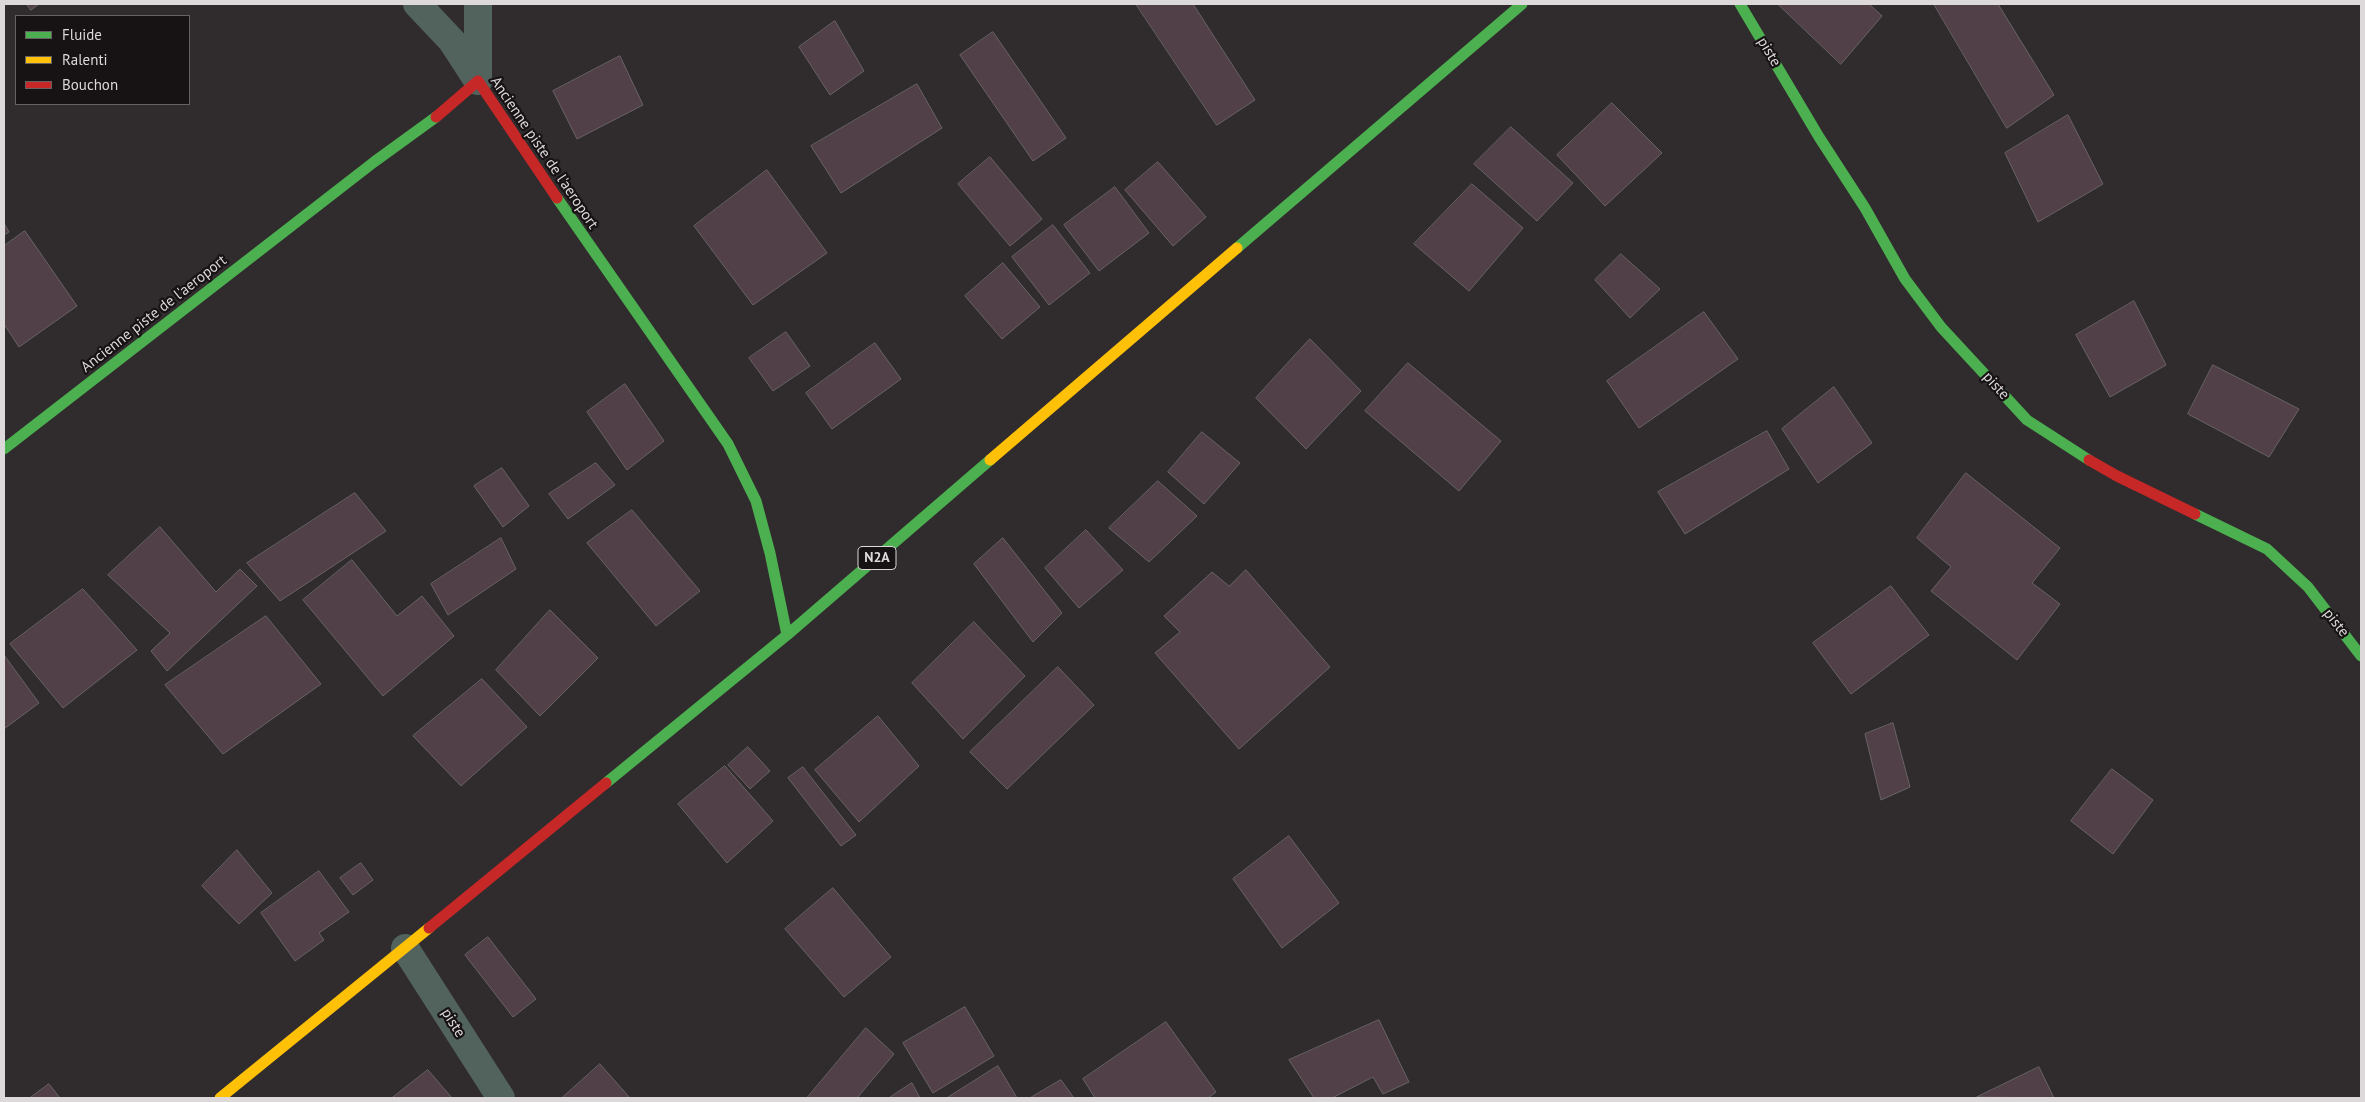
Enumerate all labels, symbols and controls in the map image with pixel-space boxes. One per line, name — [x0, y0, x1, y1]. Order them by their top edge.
legend — [15, 15, 190, 105]
text: Fluide — [62, 25, 102, 44]
street label: piste — [1753, 34, 1785, 70]
text: Ralenti — [62, 50, 108, 69]
street label: Ancienne piste de l'aeroport — [486, 73, 602, 233]
text: Bouchon — [62, 75, 118, 94]
street label: Ancienne piste de l'aeroport — [78, 252, 230, 376]
street label: piste — [1979, 368, 2013, 404]
road number: N2A — [858, 546, 896, 570]
street label: piste — [2319, 605, 2353, 641]
street label: piste — [437, 1005, 469, 1041]

